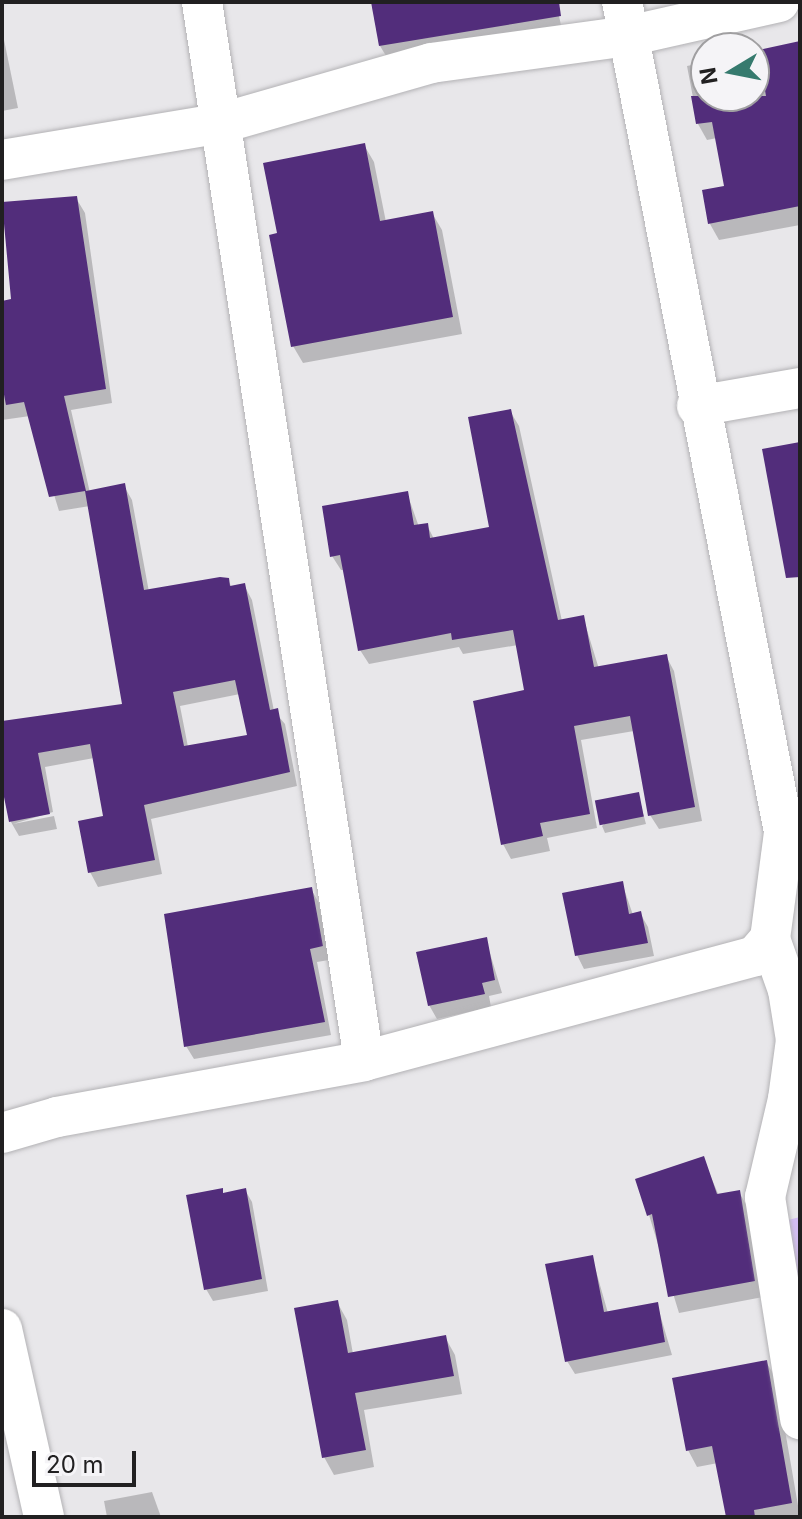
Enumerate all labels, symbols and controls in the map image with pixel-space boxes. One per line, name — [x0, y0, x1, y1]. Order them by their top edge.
north arrow — [690, 32, 770, 112]
text: N — [694, 65, 723, 86]
scale bar — [36, 1435, 140, 1485]
text: 20 m — [46, 1450, 104, 1479]

